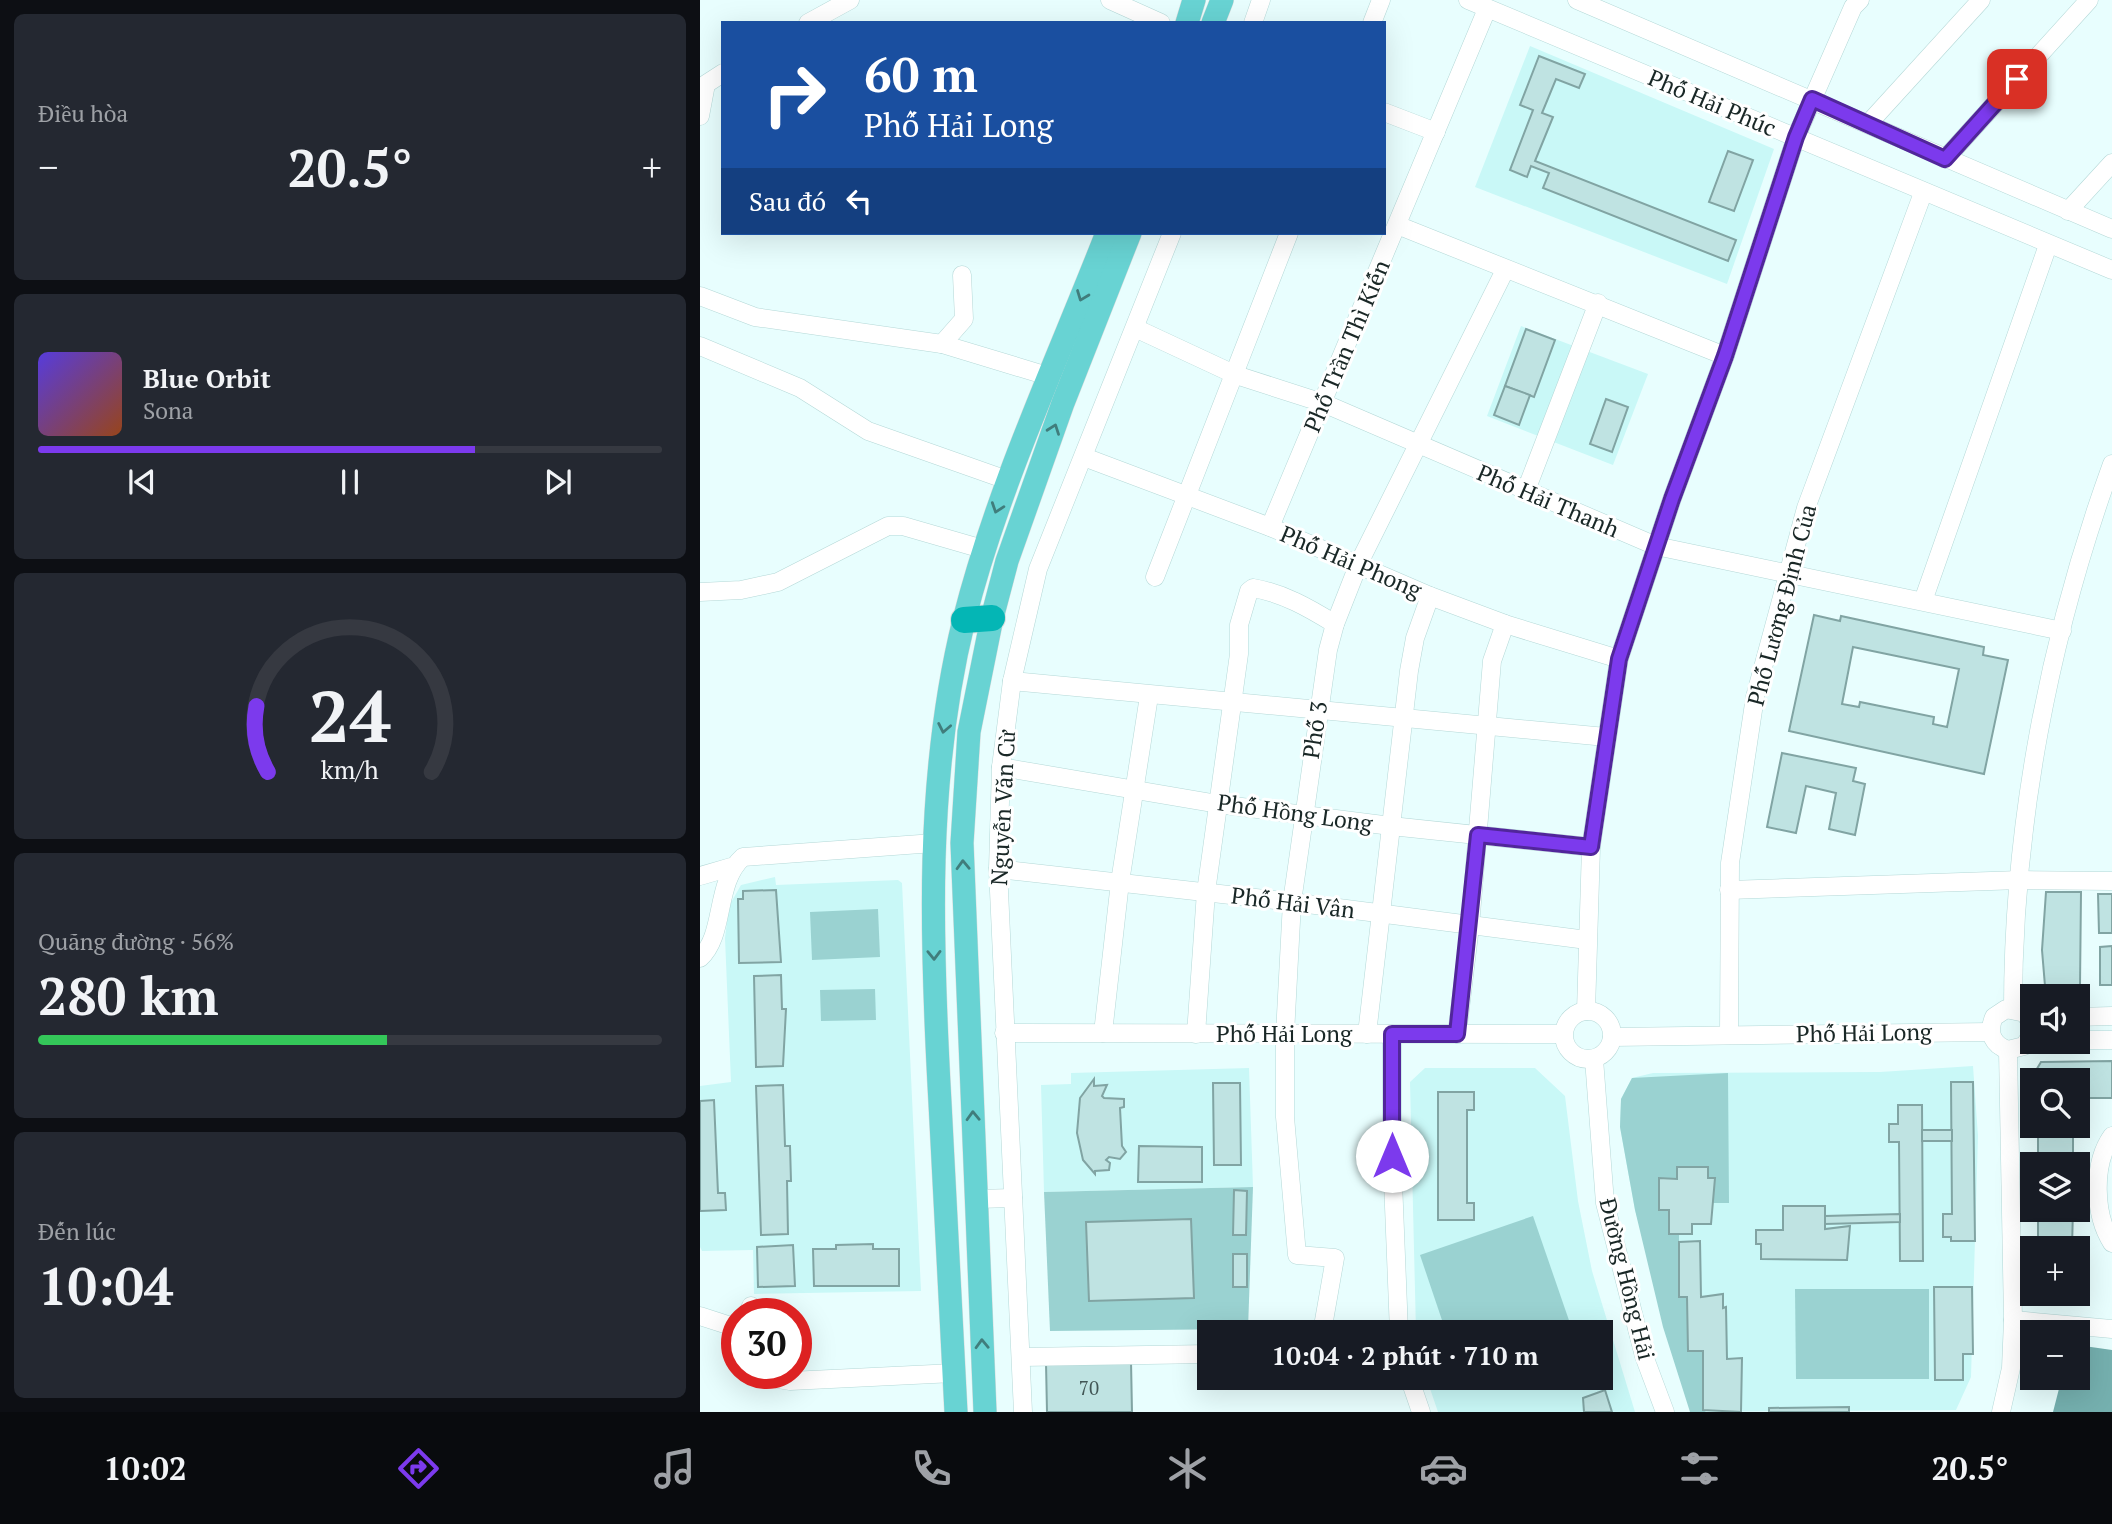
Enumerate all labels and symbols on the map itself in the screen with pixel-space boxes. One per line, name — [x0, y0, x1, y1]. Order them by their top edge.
pin — [1987, 49, 2047, 109]
street label: Phố Hải Phúc — [1643, 62, 1781, 143]
street label: Phố Trần Thì Kiến — [1296, 254, 1397, 437]
one-way arrow — [1076, 290, 1090, 302]
one-way arrow — [1045, 424, 1059, 436]
street label: Phố Hải Thanh — [1472, 457, 1624, 545]
street label: Phố Lương Định Của — [1740, 500, 1823, 709]
one-way arrow — [991, 501, 1005, 513]
street label: Phố Hải Phong — [1276, 518, 1427, 606]
street label: Phố 3 — [1295, 699, 1334, 761]
one-way arrow — [937, 722, 952, 734]
street label: Nguyễn Văn Cừ — [983, 728, 1022, 886]
street label: Phố Hồng Long — [1216, 786, 1375, 839]
one-way arrow — [956, 859, 971, 870]
street label: Phố Hải Vân — [1229, 880, 1357, 926]
one-way arrow — [927, 950, 942, 961]
street label: Phố Hải Long — [1796, 1016, 1933, 1049]
street label: Phố Hải Long — [1216, 1018, 1353, 1049]
one-way arrow — [966, 1111, 981, 1122]
position arrow — [1355, 1119, 1429, 1193]
street label: Đường Hồng Hải — [1592, 1195, 1663, 1363]
speed limit sign: 30 — [721, 1298, 812, 1389]
one-way arrow — [975, 1338, 990, 1349]
house number: 70 — [1079, 1375, 1099, 1400]

